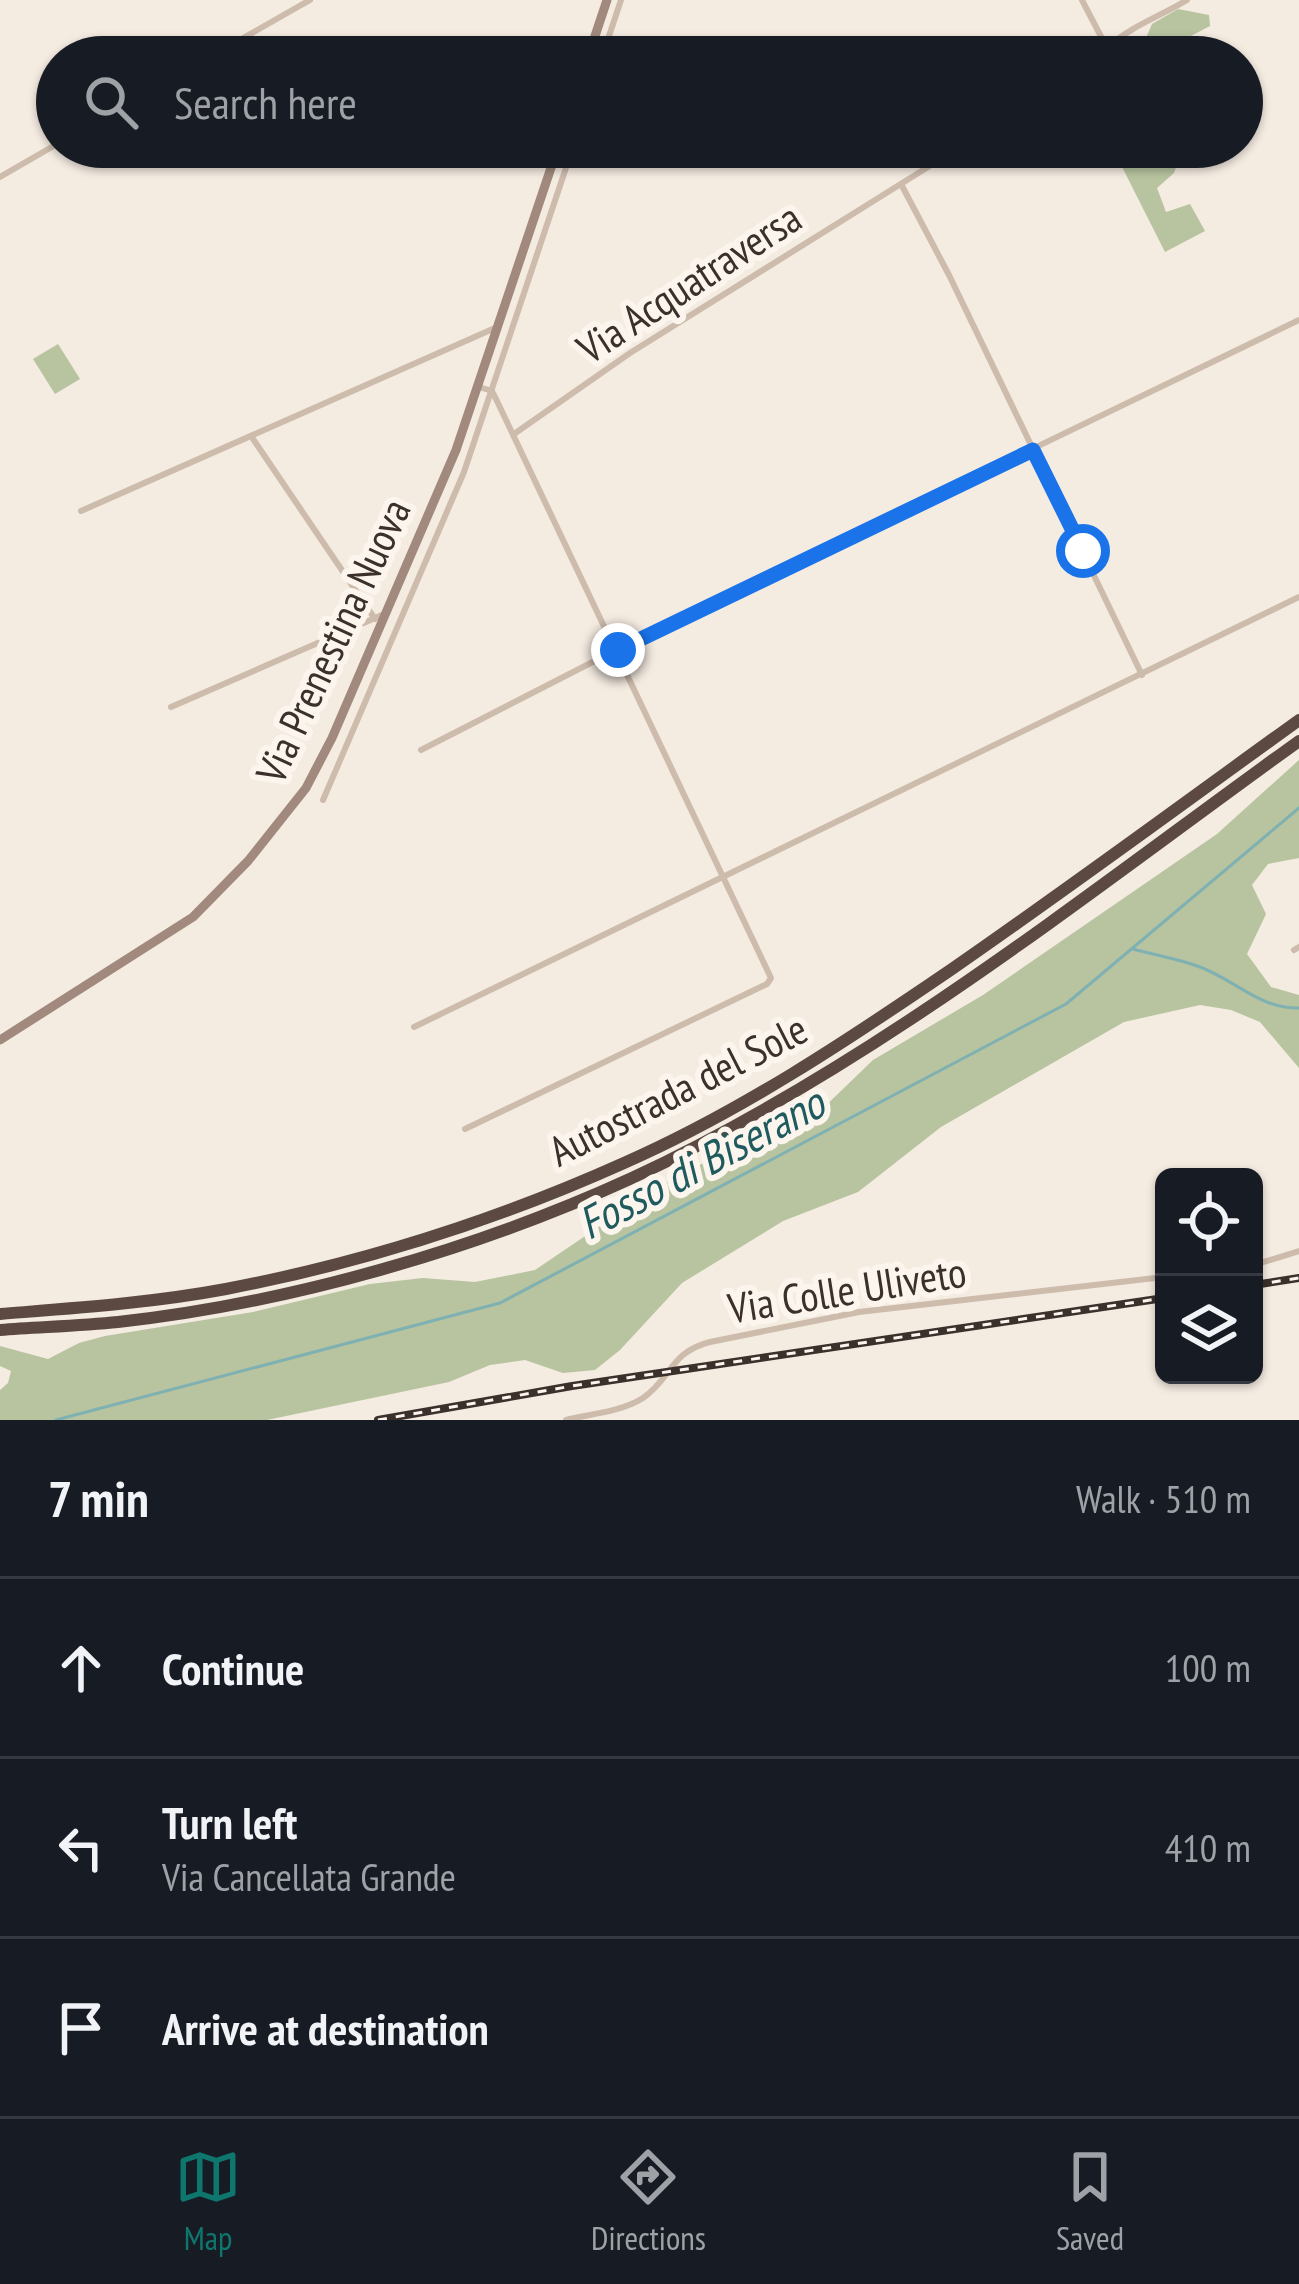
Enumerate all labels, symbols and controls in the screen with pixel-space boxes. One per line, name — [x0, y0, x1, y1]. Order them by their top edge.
search box — [36, 36, 1263, 168]
icon: search — [78, 69, 144, 135]
text: Search here — [174, 73, 357, 131]
street label: Via Acquatraversa — [566, 190, 811, 376]
street label: Via Prenestina Nuova — [242, 490, 422, 793]
route start — [1056, 524, 1110, 578]
route end — [591, 623, 645, 677]
street label: Autostrada del Sole — [539, 1001, 816, 1178]
water label: Fosso di Biserano — [567, 1071, 837, 1251]
map controls — [1155, 1168, 1263, 1384]
button: locate — [1155, 1168, 1263, 1276]
street label: Via Colle Uliveto — [723, 1244, 970, 1336]
button: layers — [1155, 1276, 1263, 1384]
text: 7 min — [48, 1465, 149, 1531]
text: Walk · 510 m — [1076, 1473, 1251, 1524]
icon: ahead — [48, 1635, 114, 1701]
text: Continue — [162, 1639, 304, 1697]
text: 100 m — [1165, 1642, 1251, 1693]
text: Turn left — [162, 1793, 297, 1851]
icon: left — [48, 1815, 114, 1881]
text: 410 m — [1165, 1822, 1251, 1873]
text: Via Cancellata Grande — [162, 1851, 456, 1902]
icon: arrive — [48, 1995, 114, 2061]
text: Arrive at destination — [162, 1999, 489, 2057]
tab: Map — [175, 2144, 241, 2259]
tab: Directions — [591, 2144, 706, 2259]
tab: Saved — [1056, 2144, 1124, 2259]

